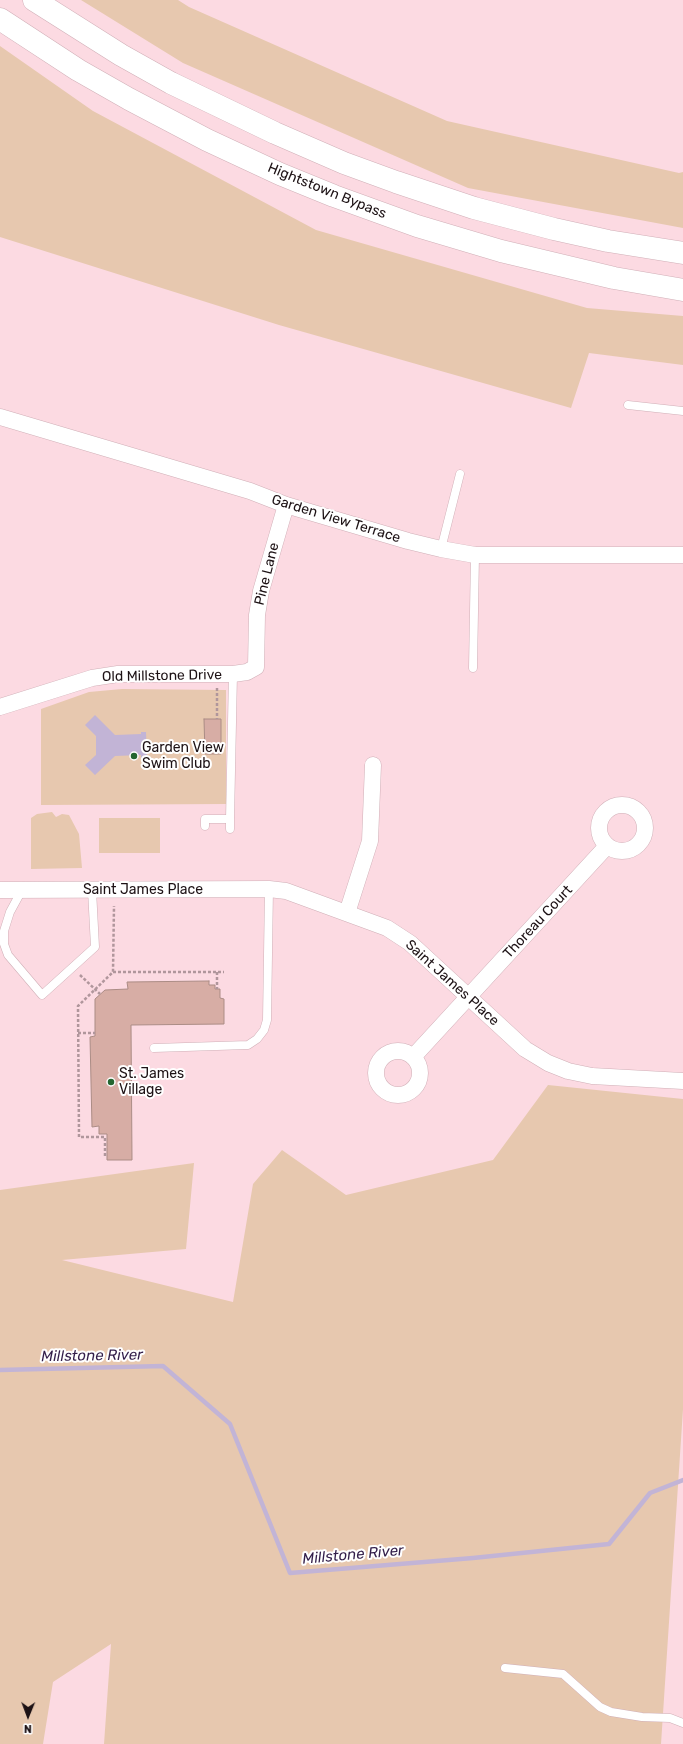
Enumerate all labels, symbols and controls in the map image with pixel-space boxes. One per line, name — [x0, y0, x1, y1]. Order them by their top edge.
street label: Hightstown Bypass — [265, 159, 389, 223]
street label: Garden View Terrace — [270, 491, 402, 547]
street label: Pine Lane — [251, 541, 283, 607]
street label: Old Millstone Drive — [102, 667, 222, 685]
place label: Garden View Swim Club — [142, 740, 224, 772]
marker: Garden View Swim Club — [129, 751, 139, 761]
street label: Saint James Place — [83, 882, 203, 898]
street label: Thoreau Court — [500, 882, 576, 962]
street label: Saint James Place — [402, 937, 502, 1029]
place label: St. James Village — [119, 1066, 184, 1098]
marker: St. James Village — [106, 1077, 116, 1087]
water label: Millstone River — [41, 1346, 143, 1366]
water label: Millstone River — [302, 1542, 404, 1568]
north arrow — [8, 1696, 48, 1736]
text: N — [24, 1722, 32, 1735]

